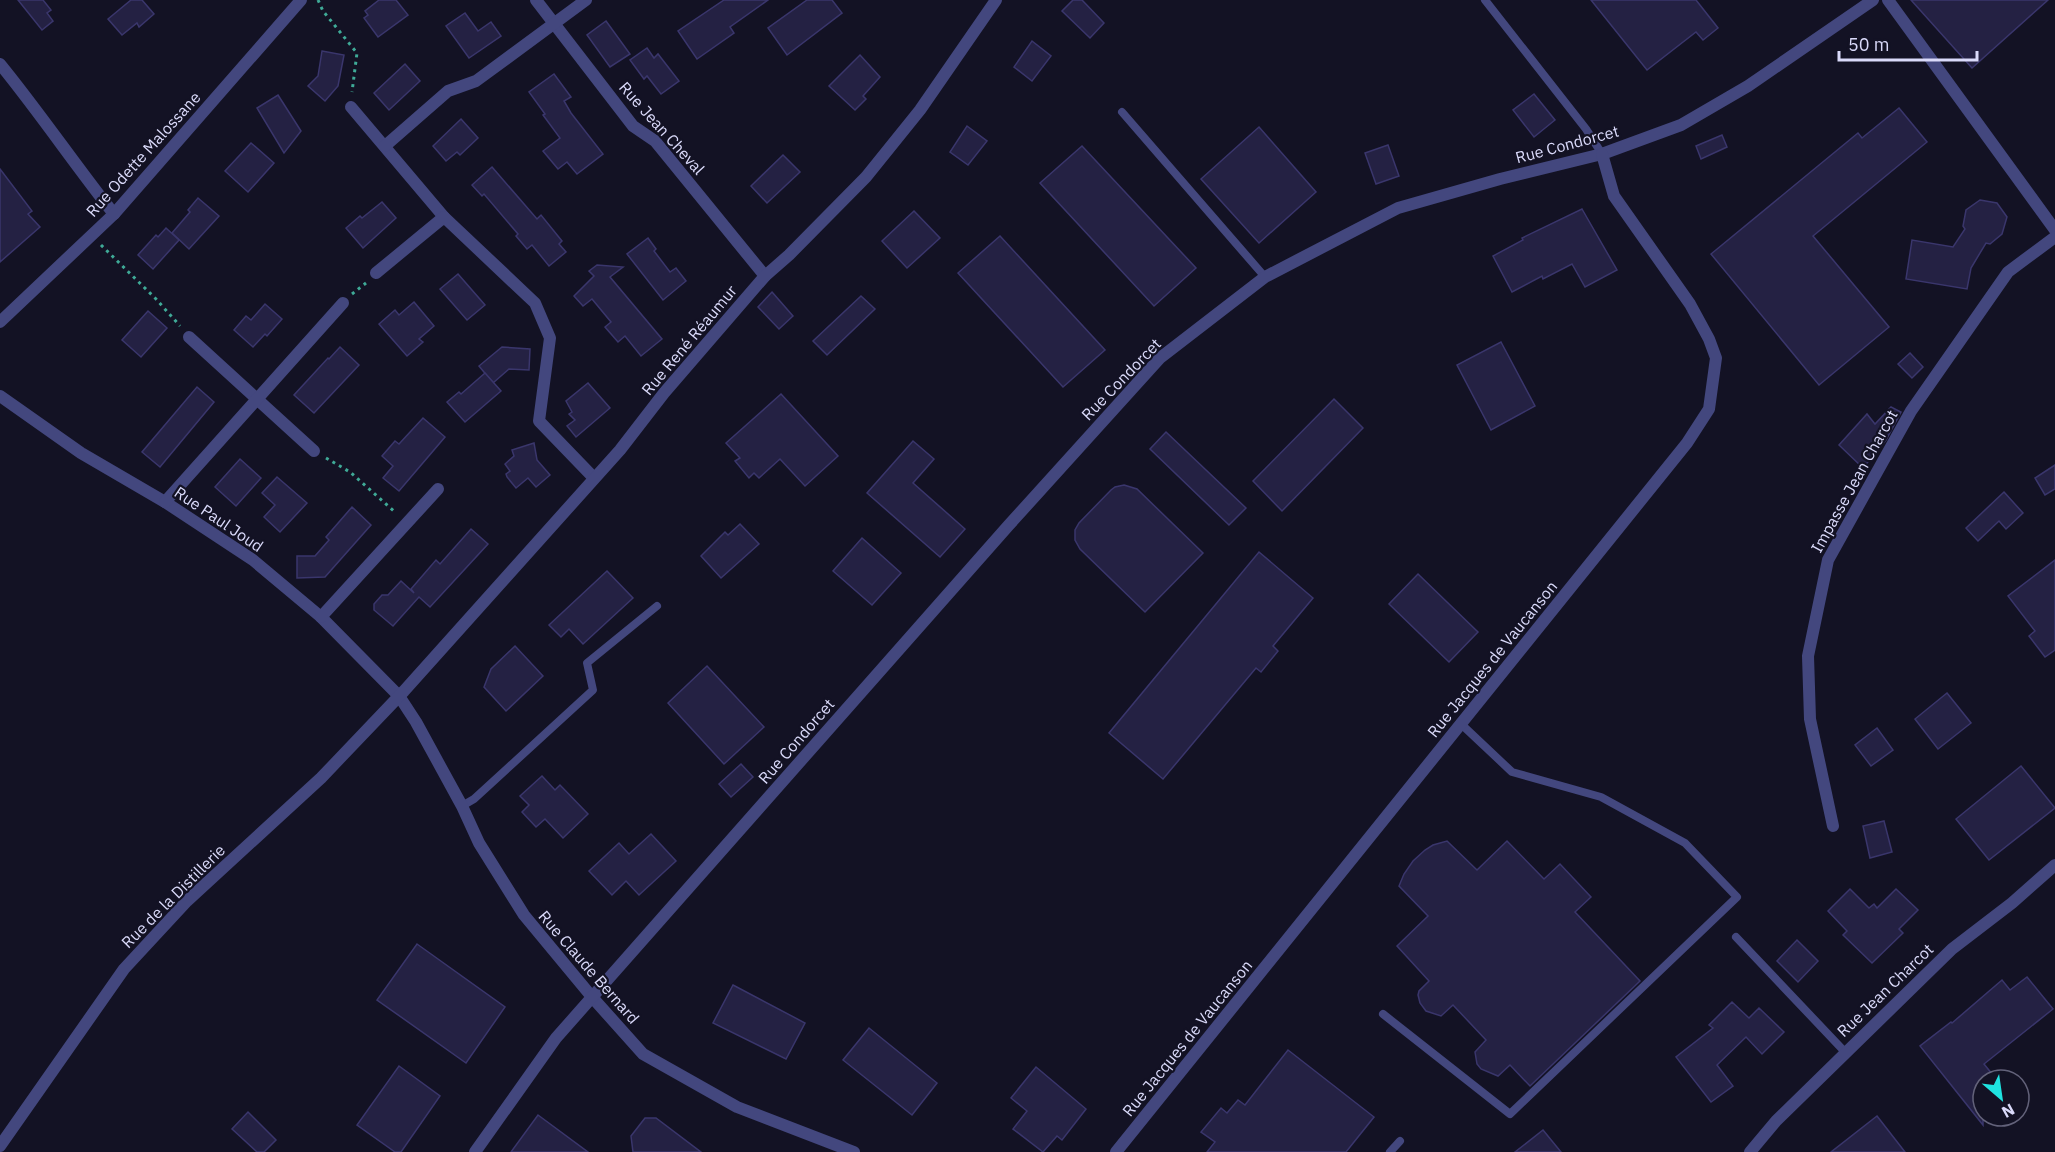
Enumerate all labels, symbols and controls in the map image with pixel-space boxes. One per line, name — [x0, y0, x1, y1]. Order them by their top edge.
scale bar — [1839, 24, 1977, 62]
text: 50 m — [1848, 33, 1890, 56]
street label: Rue Jean Cheval — [615, 77, 709, 179]
street label: Rue Odette Malossane — [81, 87, 205, 221]
street label: Rue Condorcet — [1513, 121, 1621, 167]
street label: Rue René Réaumur — [637, 281, 741, 399]
street label: Rue Condorcet — [1077, 334, 1165, 424]
street label: Impasse Jean Charcot — [1806, 406, 1902, 556]
street label: Rue Paul Joud — [171, 482, 267, 556]
street label: Rue Jacques de Vaucanson — [1423, 577, 1561, 741]
street label: Rue Condorcet — [754, 694, 838, 788]
street label: Rue de la Distillerie — [117, 840, 229, 952]
street label: Rue Claude Bernard — [534, 906, 644, 1028]
street label: Rue Jean Charcot — [1833, 939, 1937, 1041]
street label: Rue Jacques de Vaucanson — [1118, 956, 1256, 1120]
north arrow — [1971, 1068, 2031, 1128]
text: N — [1998, 1100, 2018, 1123]

